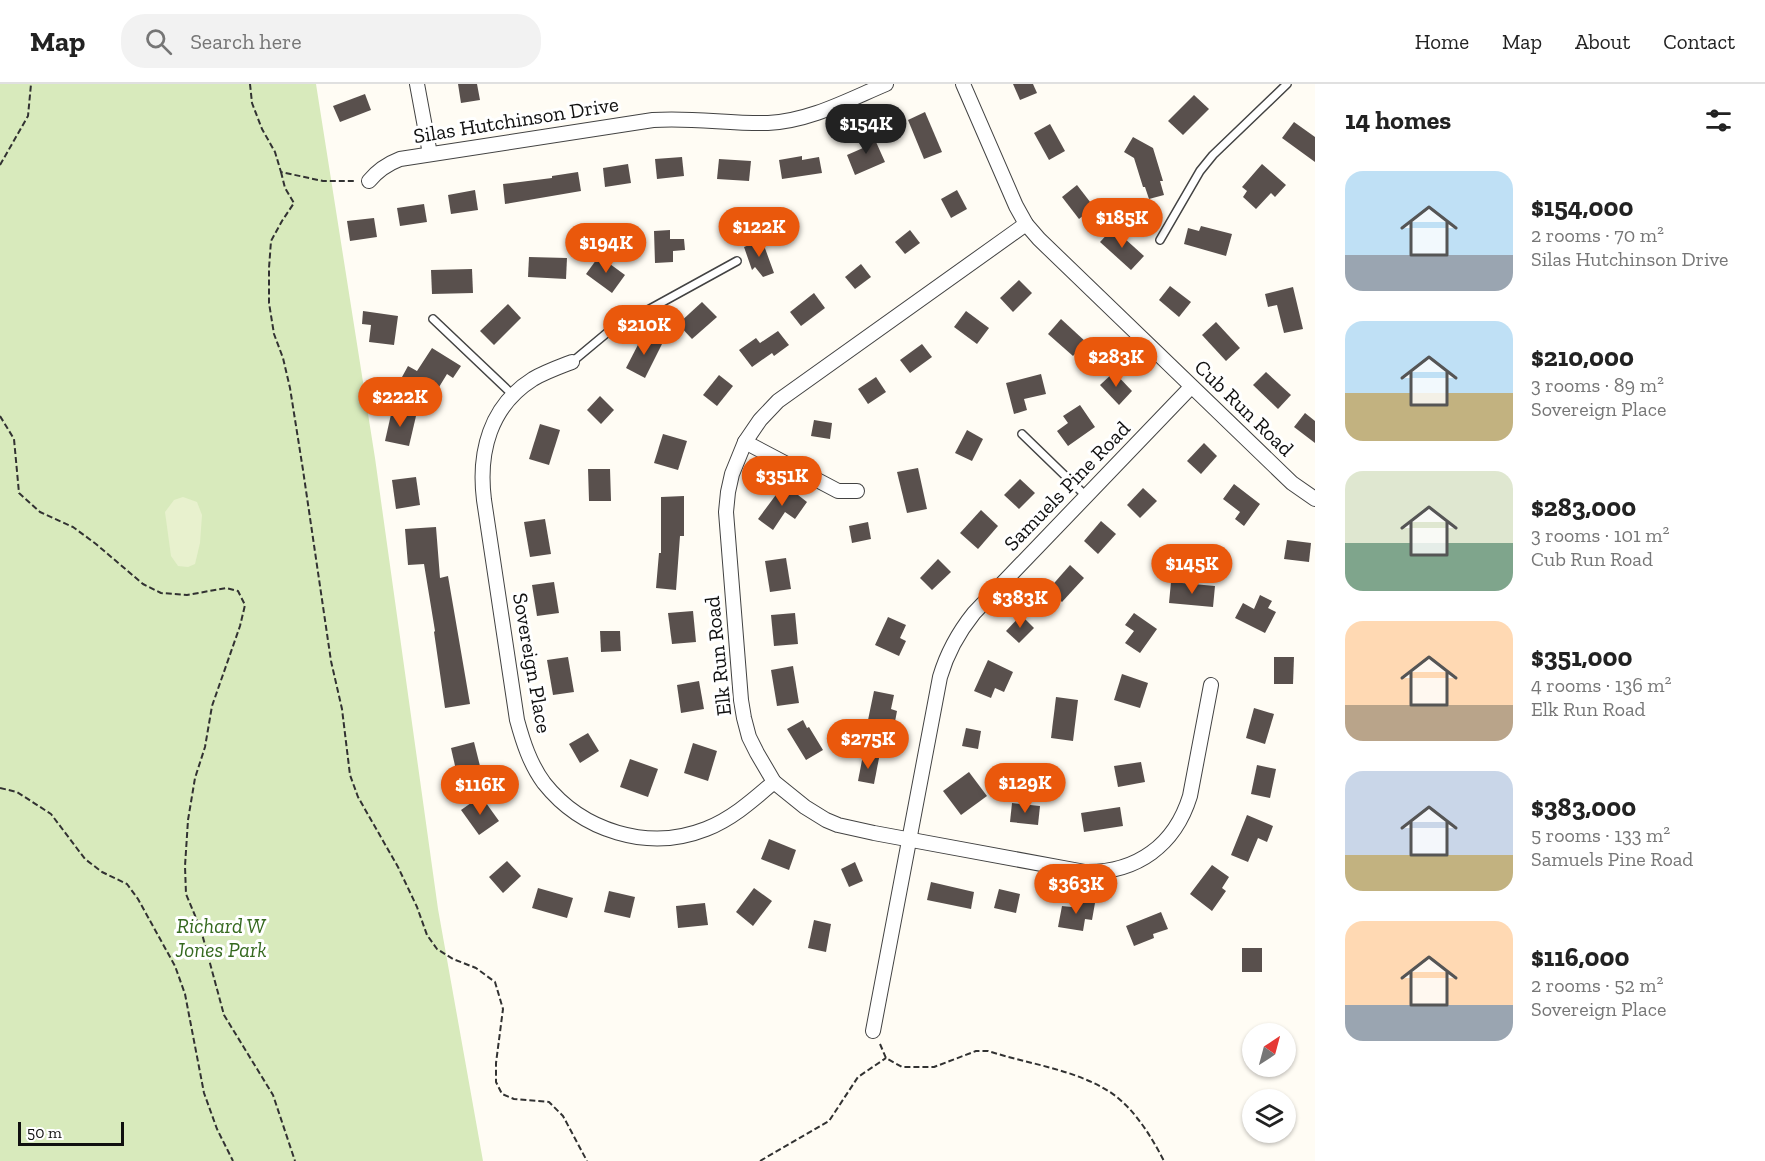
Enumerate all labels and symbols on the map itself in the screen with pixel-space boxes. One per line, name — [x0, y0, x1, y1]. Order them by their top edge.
street label: Silas Hutchinson Drive — [412, 91, 620, 148]
pin: $154K — [824, 104, 908, 155]
pin: $185K — [1080, 198, 1164, 249]
pin: $122K — [717, 207, 801, 258]
pin: $194K — [564, 223, 648, 274]
pin: $210K — [602, 305, 686, 356]
pin: $283K — [1074, 337, 1158, 388]
street label: Cub Run Road — [1190, 354, 1299, 461]
pin: $222K — [358, 377, 442, 428]
street label: Samuels Pine Road — [998, 415, 1135, 556]
pin: $351K — [740, 456, 824, 507]
pin: $145K — [1150, 544, 1234, 595]
pin: $383K — [978, 578, 1062, 629]
street label: Sovereign Place — [508, 591, 557, 735]
street label: Elk Run Road — [699, 594, 736, 717]
pin: $275K — [826, 719, 910, 770]
pin: $129K — [983, 763, 1067, 814]
pin: $116K — [438, 765, 522, 816]
pin: $363K — [1034, 864, 1118, 915]
park label: Richard W Jones Park — [174, 913, 267, 962]
north arrow — [1242, 1023, 1296, 1077]
scale bar — [18, 1119, 124, 1146]

